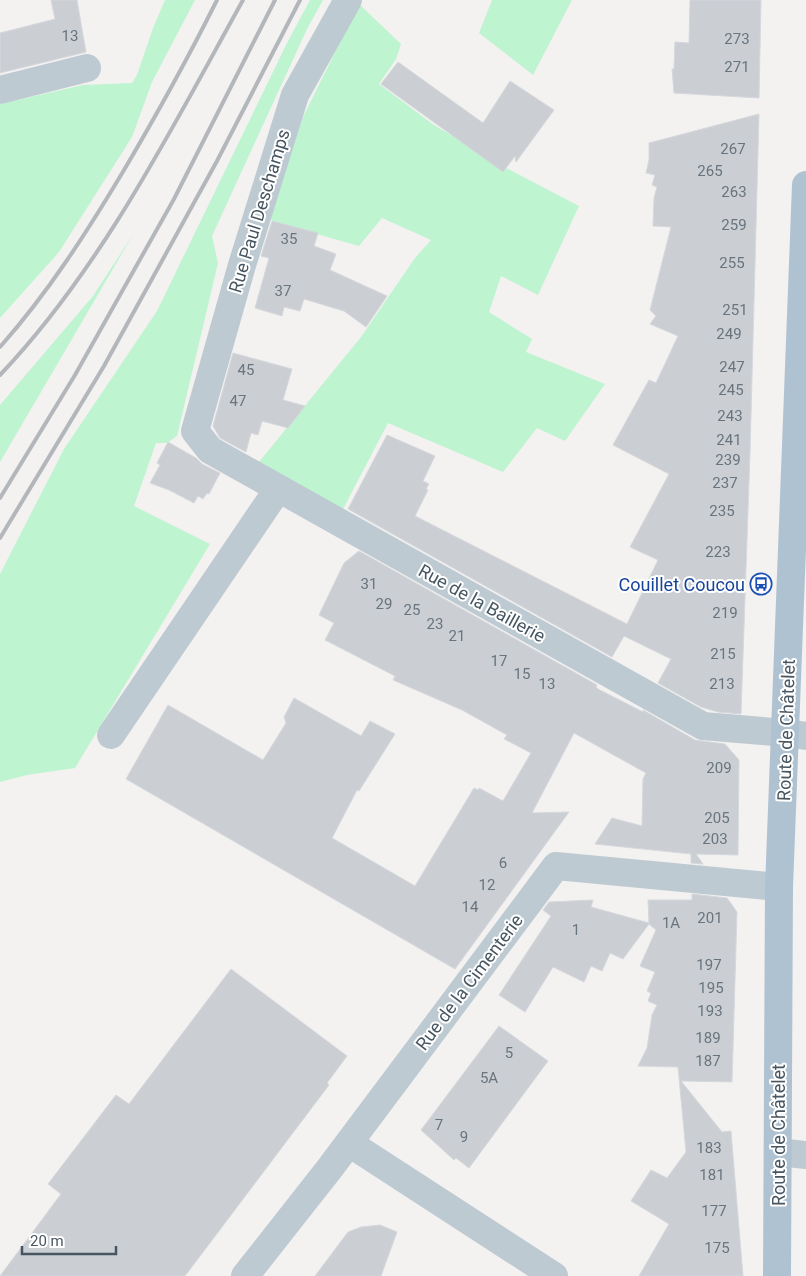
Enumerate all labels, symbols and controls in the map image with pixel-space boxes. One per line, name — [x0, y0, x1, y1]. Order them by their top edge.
house number: 13 — [62, 27, 78, 45]
house number: 273 — [724, 30, 750, 48]
house number: 271 — [724, 58, 750, 76]
street label: Rue Paul Deschamps — [224, 127, 294, 295]
house number: 267 — [720, 140, 746, 158]
house number: 265 — [697, 162, 723, 180]
house number: 263 — [721, 183, 747, 201]
house number: 259 — [721, 216, 747, 234]
house number: 35 — [281, 230, 297, 248]
house number: 255 — [719, 254, 745, 272]
house number: 37 — [275, 282, 291, 300]
house number: 251 — [722, 301, 748, 319]
house number: 249 — [716, 325, 742, 343]
house number: 247 — [719, 358, 745, 376]
house number: 45 — [238, 361, 254, 379]
house number: 245 — [718, 381, 744, 399]
house number: 47 — [230, 392, 246, 410]
house number: 243 — [717, 407, 743, 425]
house number: 241 — [716, 431, 742, 449]
house number: 239 — [715, 451, 741, 469]
house number: 237 — [712, 474, 738, 492]
house number: 235 — [709, 502, 735, 520]
house number: 223 — [705, 543, 731, 561]
street label: Rue de la Baillerie — [415, 560, 549, 646]
bus stop icon: Couillet Coucou — [749, 572, 773, 596]
place label: Couillet Coucou — [619, 574, 745, 595]
house number: 31 — [361, 575, 377, 593]
house number: 29 — [376, 595, 392, 613]
house number: 25 — [404, 601, 420, 619]
house number: 219 — [712, 604, 738, 622]
house number: 23 — [427, 615, 443, 633]
house number: 21 — [449, 627, 465, 645]
house number: 215 — [710, 645, 736, 663]
house number: 17 — [491, 652, 507, 670]
street label: Route de Châtelet — [773, 659, 799, 801]
house number: 15 — [514, 665, 530, 683]
house number: 13 — [539, 675, 555, 693]
house number: 213 — [709, 675, 735, 693]
house number: 209 — [706, 759, 732, 777]
house number: 205 — [704, 809, 730, 827]
house number: 203 — [702, 830, 728, 848]
house number: 6 — [499, 854, 507, 872]
house number: 12 — [479, 876, 495, 894]
house number: 14 — [462, 898, 479, 916]
house number: 201 — [697, 909, 723, 927]
street label: Rue de la Cimenterie — [411, 910, 527, 1054]
house number: 1A — [662, 914, 680, 932]
house number: 1 — [572, 921, 580, 939]
house number: 197 — [696, 956, 722, 974]
house number: 195 — [698, 979, 724, 997]
house number: 193 — [697, 1002, 723, 1020]
house number: 189 — [695, 1029, 721, 1047]
house number: 5 — [505, 1044, 513, 1062]
house number: 187 — [695, 1052, 721, 1070]
street label: Route de Châtelet — [768, 1064, 789, 1206]
house number: 5A — [480, 1069, 498, 1087]
house number: 7 — [435, 1116, 443, 1134]
house number: 9 — [460, 1128, 468, 1146]
house number: 183 — [696, 1139, 722, 1157]
house number: 181 — [699, 1166, 725, 1184]
house number: 177 — [701, 1202, 727, 1220]
scale bar — [22, 1224, 116, 1256]
text: 20 m — [30, 1232, 64, 1250]
house number: 175 — [704, 1239, 730, 1257]

